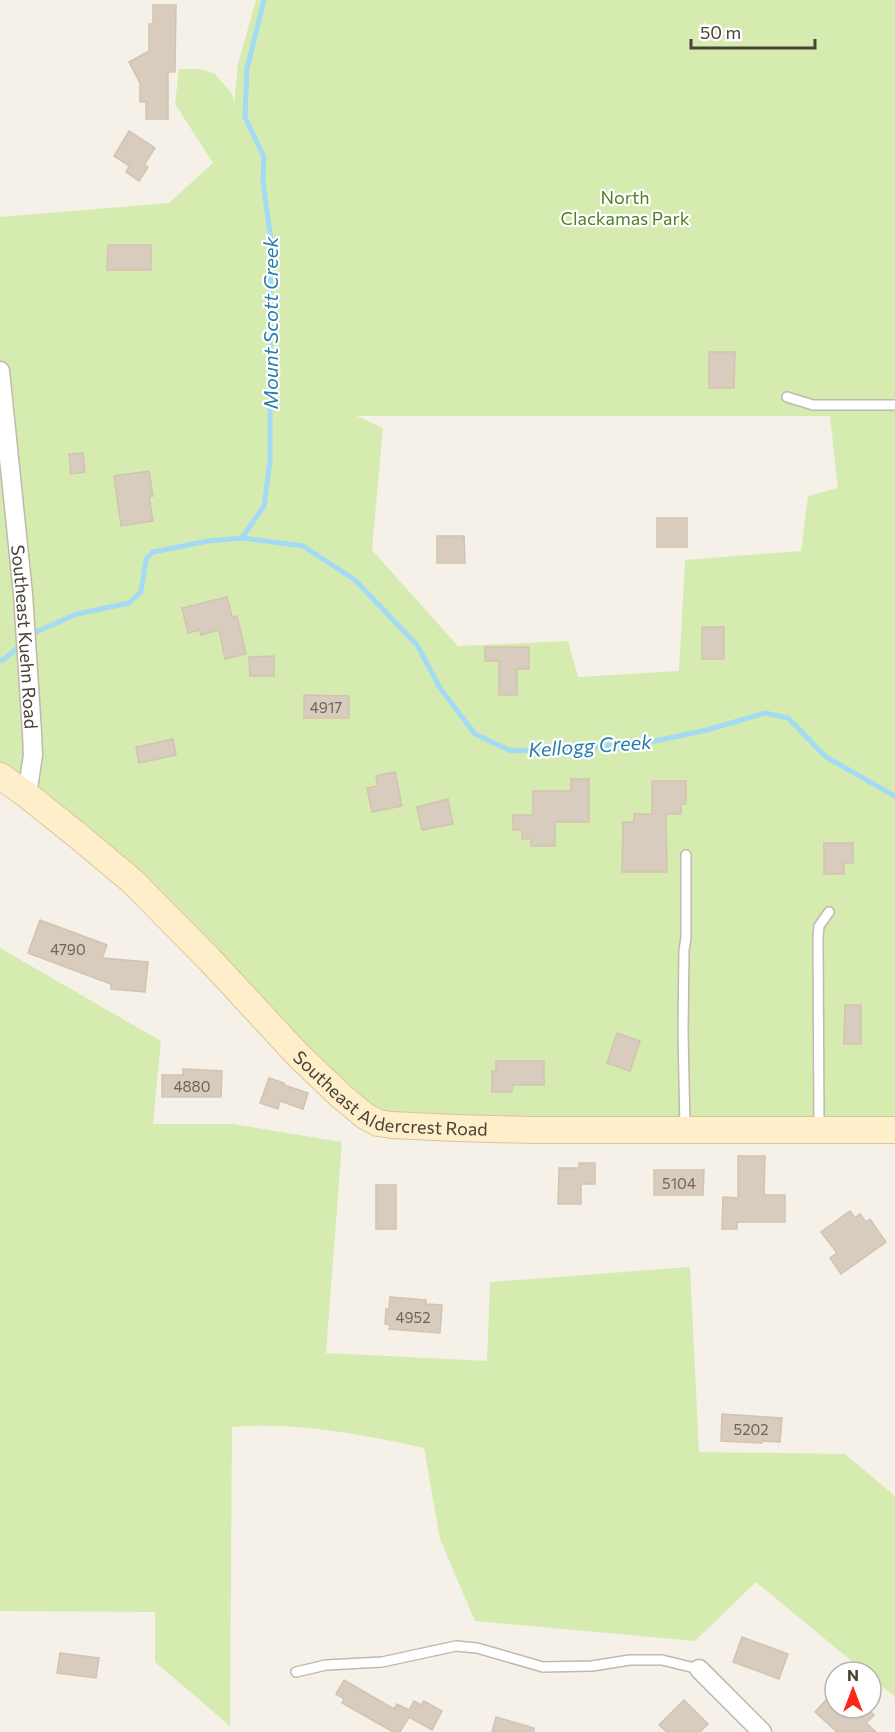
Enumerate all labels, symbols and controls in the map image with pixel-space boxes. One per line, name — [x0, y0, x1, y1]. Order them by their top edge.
scale bar — [691, 12, 816, 50]
text: 50 m — [700, 21, 741, 43]
park label: North Clackamas Park — [561, 186, 690, 229]
water label: Mount Scott Creek — [258, 236, 282, 409]
street label: Southeast Kuehn Road — [7, 544, 43, 730]
house number: 4917 — [310, 698, 342, 716]
water label: Kellogg Creek — [527, 729, 654, 761]
house number: 4790 — [50, 940, 86, 958]
street label: Southeast Aldercrest Road — [289, 1046, 488, 1140]
house number: 4880 — [174, 1077, 211, 1095]
house number: 5104 — [662, 1174, 696, 1192]
house number: 4952 — [395, 1308, 431, 1326]
house number: 5202 — [734, 1420, 768, 1438]
north arrow — [823, 1660, 883, 1720]
text: N — [847, 1665, 859, 1684]

